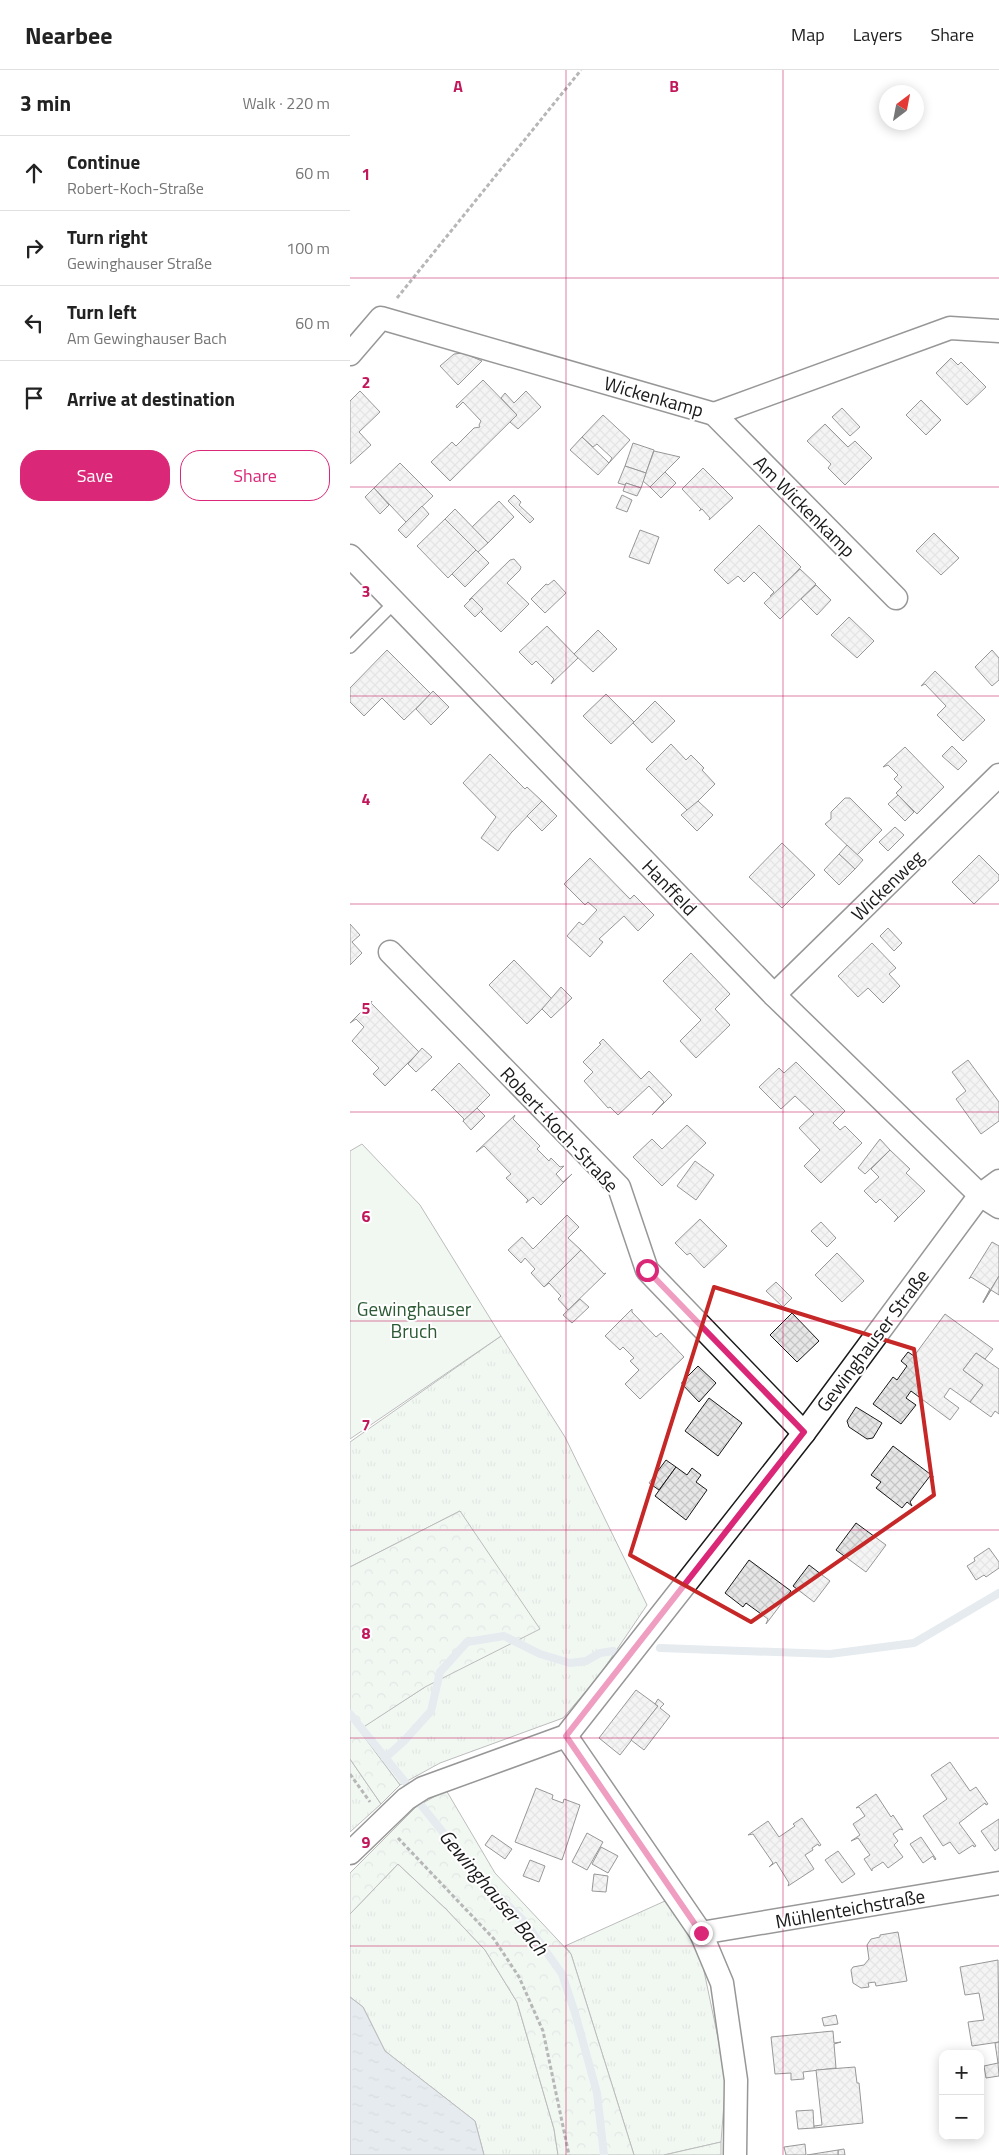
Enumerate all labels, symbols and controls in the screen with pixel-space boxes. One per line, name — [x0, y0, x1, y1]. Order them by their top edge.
text: Nearbee — [25, 17, 112, 53]
text: Map — [791, 21, 825, 48]
text: Layers — [853, 21, 902, 48]
text: Share — [930, 21, 974, 48]
text: A — [453, 74, 463, 98]
text: B — [669, 74, 679, 98]
north arrow — [879, 85, 924, 130]
text: 3 min — [20, 87, 71, 119]
text: Walk · 220 m — [242, 91, 330, 115]
text: Continue — [67, 147, 140, 176]
icon: ahead — [20, 159, 48, 187]
text: 60 m — [295, 161, 330, 185]
text: 1 — [362, 162, 370, 186]
text: Robert-Koch-Straße — [67, 176, 204, 200]
text: Turn right — [67, 222, 148, 251]
icon: right — [20, 234, 48, 262]
text: 100 m — [286, 236, 330, 260]
text: Gewinghauser Straße — [67, 251, 212, 275]
text: Turn left — [67, 297, 137, 326]
icon: left — [20, 309, 48, 337]
text: 60 m — [295, 311, 330, 335]
text: Am Gewinghauser Bach — [67, 326, 227, 350]
street label: Wickenkamp — [601, 368, 707, 424]
text: 2 — [362, 370, 370, 394]
icon: arrive — [20, 384, 48, 412]
text: Arrive at destination — [67, 384, 235, 413]
street label: Am Wickenkamp — [747, 448, 863, 564]
button: Save — [20, 450, 170, 501]
button: Share — [180, 450, 330, 501]
text: 3 — [362, 579, 370, 603]
text: 4 — [362, 787, 371, 811]
street label: Wickenweg — [844, 843, 930, 927]
street label: Hanffeld — [636, 852, 704, 922]
text: 5 — [362, 996, 371, 1020]
street label: Robert-Koch-Straße — [494, 1060, 626, 1198]
text: 6 — [362, 1204, 371, 1228]
route start — [636, 1259, 659, 1282]
street label: Gewinghauser Straße — [809, 1263, 935, 1417]
park label: Gewinghauser Bruch — [357, 1294, 472, 1345]
text: 7 — [362, 1413, 370, 1437]
text: 8 — [362, 1621, 371, 1645]
water label: Gewinghauser Bach — [432, 1822, 557, 1963]
text: 9 — [362, 1830, 371, 1854]
street label: Mühlenteichstraße — [773, 1881, 927, 1935]
route end — [690, 1922, 713, 1945]
map controls — [939, 2050, 984, 2140]
button: + — [939, 2050, 984, 2095]
button: − — [939, 2095, 984, 2140]

